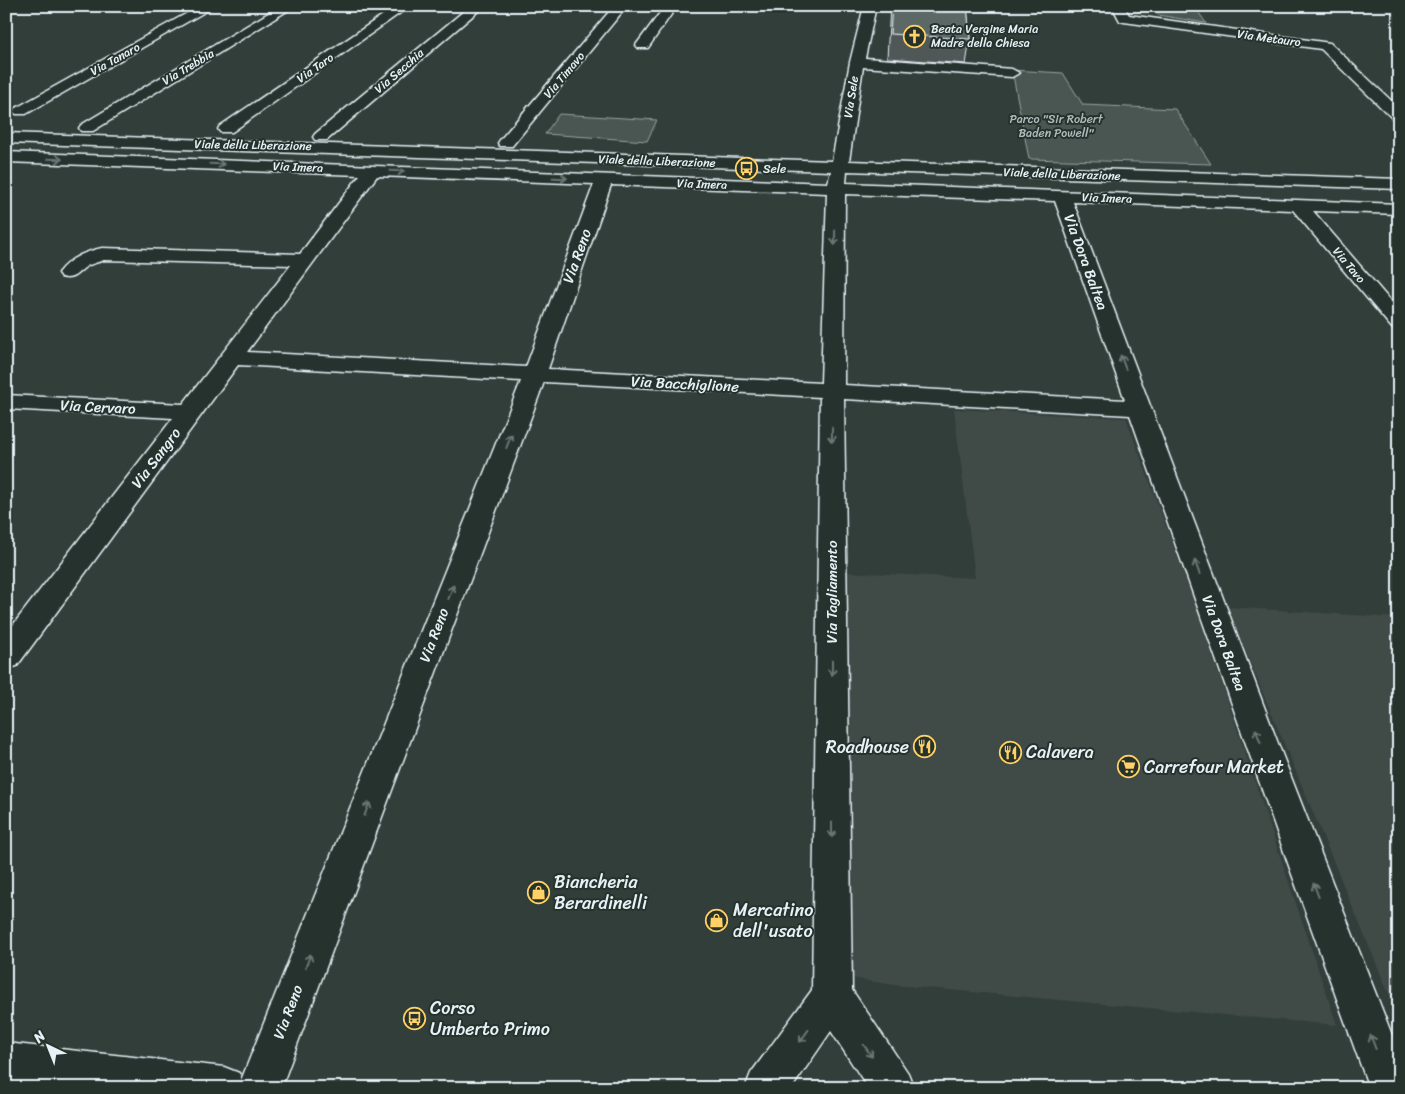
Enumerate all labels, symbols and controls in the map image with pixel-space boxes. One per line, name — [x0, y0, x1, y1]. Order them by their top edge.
place label: Beata Vergine Maria Madre della Chiesa — [931, 18, 1038, 54]
street label: Via Metauro — [1236, 23, 1302, 53]
church icon: Beata Vergine Maria Madre della Chiesa — [903, 24, 927, 48]
street label: Via Tanaro — [86, 36, 144, 82]
street label: Via Trebbia — [158, 42, 219, 91]
street label: Via Secchia — [369, 42, 430, 99]
street label: Via Timavo — [538, 46, 590, 104]
street label: Via Taro — [292, 47, 338, 89]
street label: Via Sele — [837, 74, 865, 120]
park label: Parco "Sir Robert Baden Powell" — [1009, 108, 1104, 144]
street label: Viale della Liberazione — [194, 133, 312, 157]
street label: Viale della Liberazione — [598, 148, 716, 174]
one-way arrow — [47, 154, 63, 163]
street label: Via Imera — [272, 155, 324, 179]
bus stop icon: Sele — [735, 157, 759, 181]
place label: Sele — [763, 158, 786, 180]
one-way arrow — [209, 160, 225, 169]
street label: Viale della Liberazione — [1003, 161, 1121, 187]
one-way arrow — [389, 166, 405, 176]
street label: Via Imera — [676, 172, 728, 196]
one-way arrow — [551, 173, 567, 182]
street label: Via Imera — [1081, 186, 1133, 210]
street label: Via Dora Baltea — [1057, 210, 1116, 314]
street label: Via Reno — [555, 225, 599, 287]
one-way arrow — [830, 230, 840, 246]
street label: Via Tavo — [1327, 242, 1371, 288]
one-way arrow — [1118, 355, 1127, 370]
street label: Via Bacchiglione — [630, 368, 740, 400]
street label: Via Cervaro — [60, 392, 137, 422]
street label: Via Sangro — [124, 422, 188, 494]
one-way arrow — [827, 427, 837, 443]
one-way arrow — [505, 434, 514, 449]
street label: Via Tagliamento — [819, 540, 845, 644]
one-way arrow — [1192, 560, 1201, 575]
one-way arrow — [446, 585, 456, 600]
street label: Via Dora Baltea — [1195, 591, 1254, 695]
street label: Via Reno — [412, 604, 456, 666]
one-way arrow — [827, 660, 837, 676]
one-way arrow — [1253, 729, 1262, 744]
place label: Roadhouse — [826, 731, 909, 763]
restaurant icon: Roadhouse — [913, 735, 937, 759]
place label: Calavera — [1026, 736, 1094, 768]
restaurant icon: Calavera — [998, 740, 1022, 764]
place label: Carrefour Market — [1144, 751, 1284, 783]
supermarket icon: Carrefour Market — [1116, 755, 1140, 779]
one-way arrow — [362, 802, 372, 817]
one-way arrow — [827, 822, 837, 838]
place label: Biancheria Berardinelli — [554, 866, 648, 919]
shop icon: Biancheria Berardinelli — [526, 880, 550, 904]
one-way arrow — [1311, 883, 1320, 899]
place label: Mercatino dell'usato — [733, 894, 813, 947]
shop icon: Mercatino dell'usato — [705, 908, 729, 932]
one-way arrow — [304, 954, 313, 969]
street label: Via Reno — [266, 981, 310, 1043]
place label: Corso Umberto Primo — [430, 992, 550, 1045]
bus stop icon: Corso Umberto Primo — [402, 1006, 426, 1030]
north arrow — [22, 1022, 72, 1072]
text: N — [27, 1024, 52, 1050]
one-way arrow — [799, 1028, 809, 1042]
one-way arrow — [1368, 1035, 1378, 1050]
one-way arrow — [863, 1044, 873, 1058]

